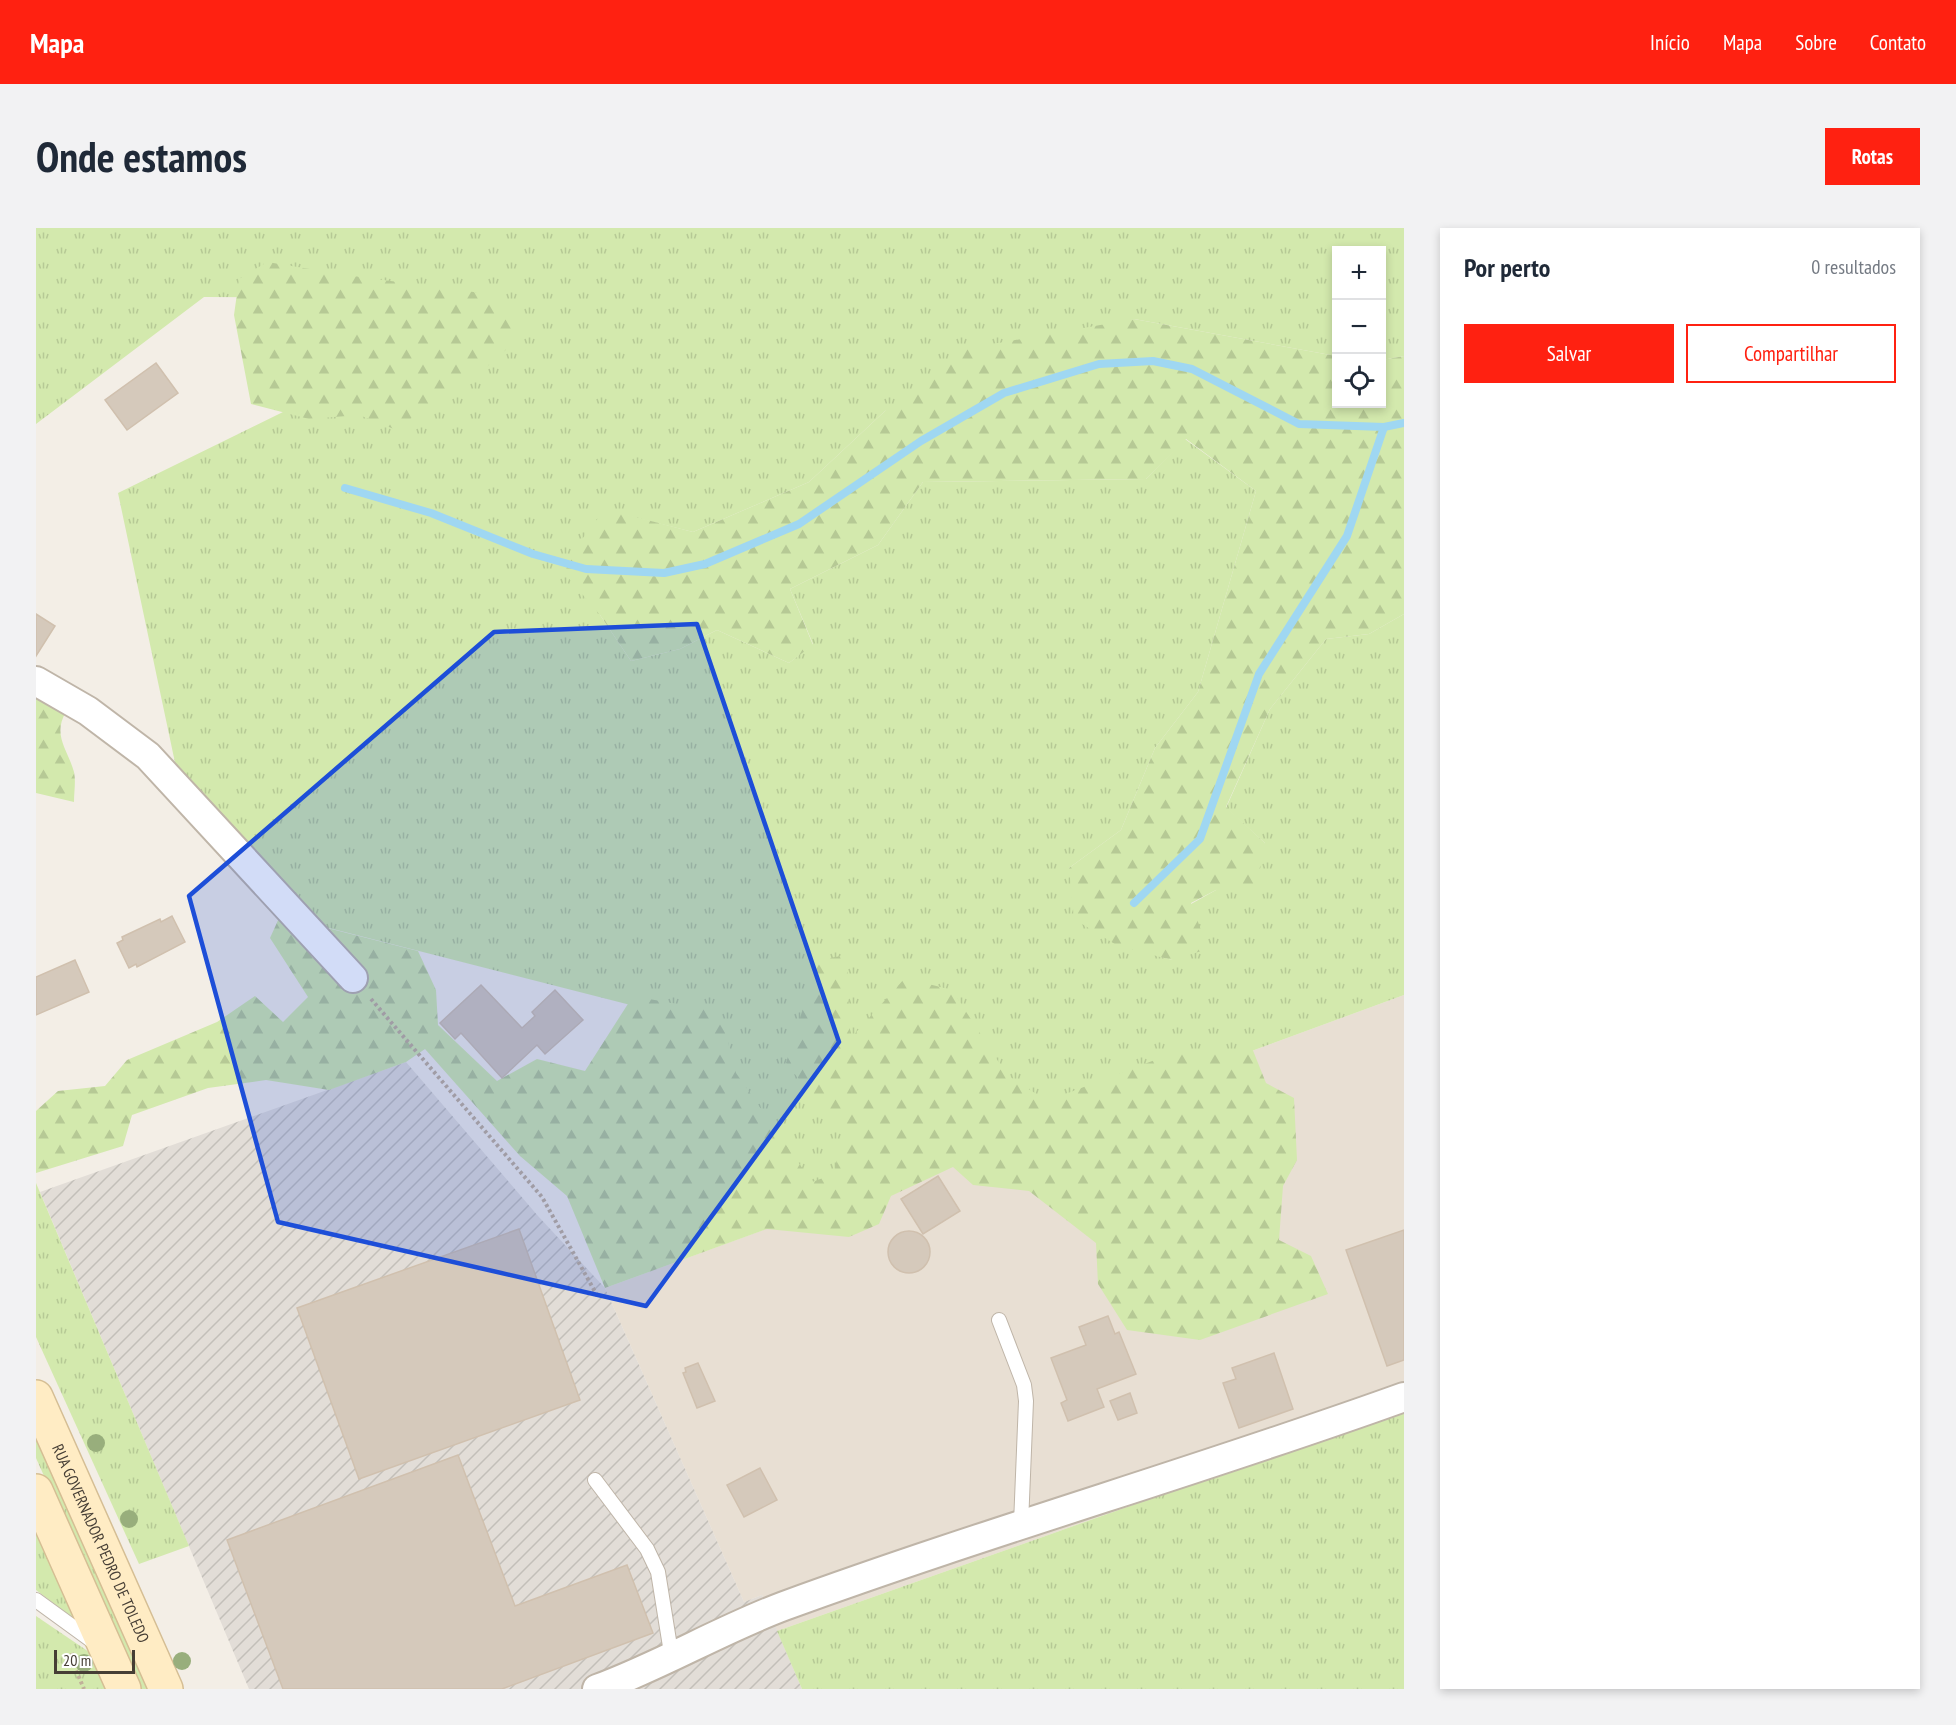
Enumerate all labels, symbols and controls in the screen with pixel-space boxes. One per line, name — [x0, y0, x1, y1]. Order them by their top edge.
text: Mapa — [30, 24, 84, 61]
text: Início — [1650, 29, 1690, 56]
text: Mapa — [1723, 29, 1762, 56]
text: Sobre — [1795, 29, 1837, 56]
text: Contato — [1870, 29, 1926, 56]
button: Rotas — [1825, 128, 1920, 185]
text: Onde estamos — [36, 129, 247, 184]
map controls — [1332, 246, 1386, 408]
button: + — [1332, 246, 1386, 300]
text: Por perto — [1464, 251, 1550, 284]
text: 0 resultados — [1811, 254, 1896, 280]
button: − — [1332, 300, 1386, 354]
button: Salvar — [1464, 324, 1674, 383]
button: Compartilhar — [1686, 324, 1896, 383]
button: locate — [1332, 354, 1386, 408]
street label: RUA GOVERNADOR PEDRO DE TOLEDO — [48, 1441, 154, 1646]
scale bar — [54, 1647, 135, 1674]
text: 20 m — [63, 1650, 91, 1670]

